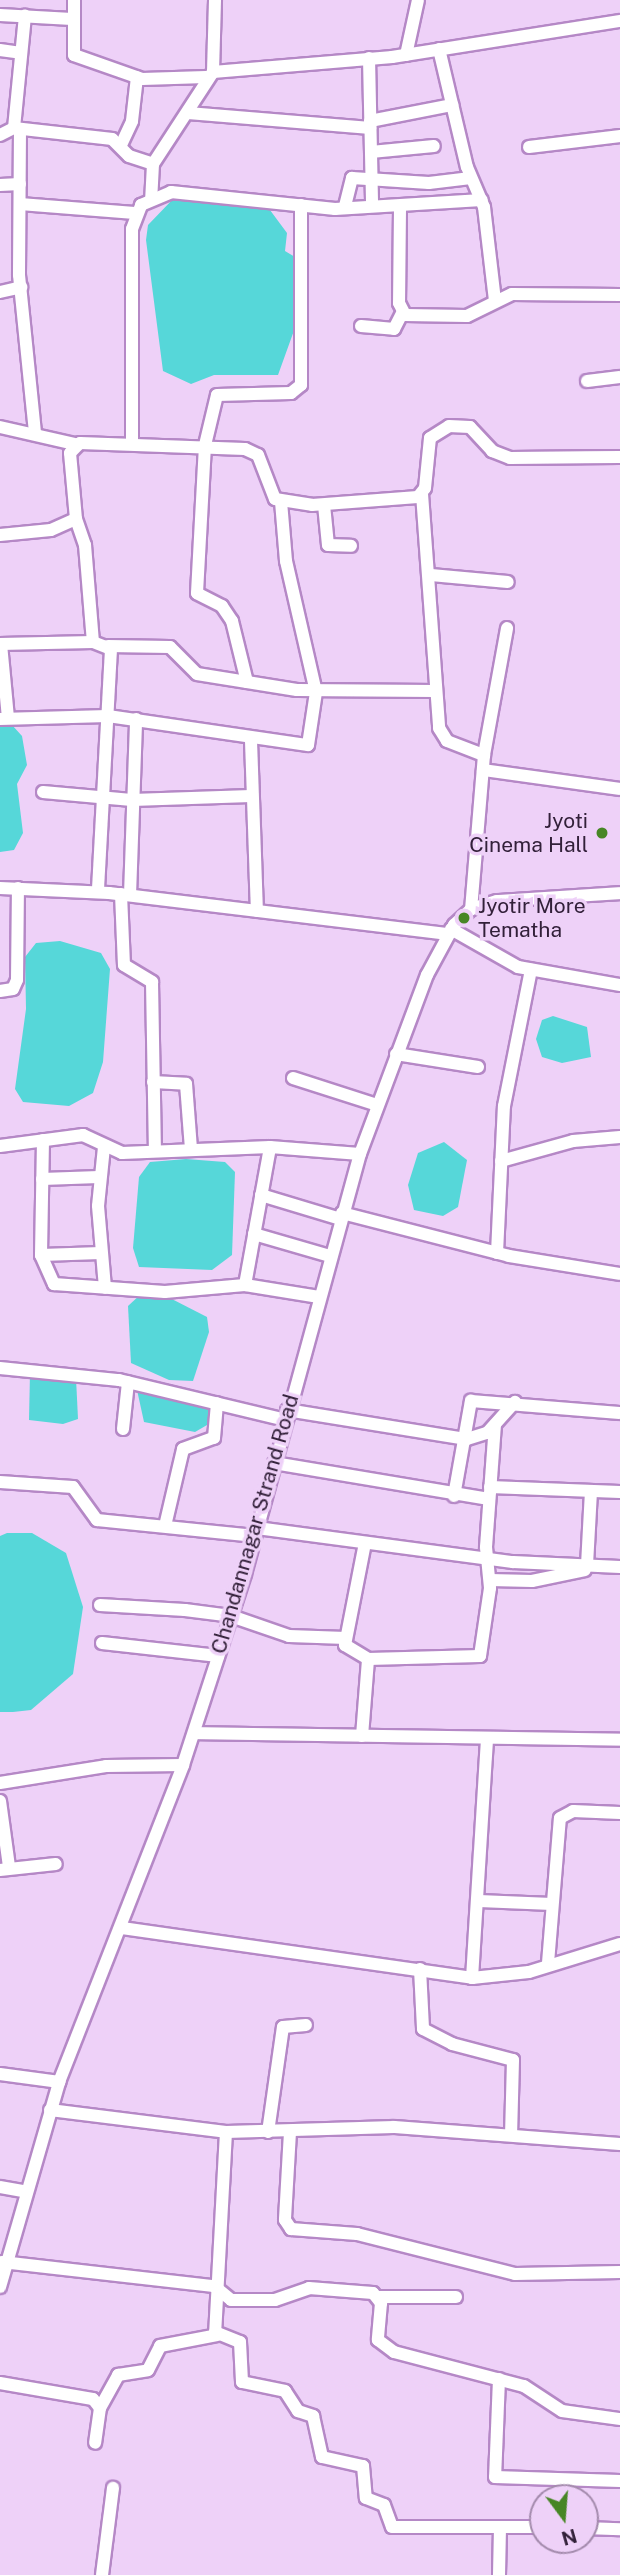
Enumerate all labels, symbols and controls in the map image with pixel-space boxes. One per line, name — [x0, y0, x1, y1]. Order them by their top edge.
place label: Jyoti Cinema Hall — [469, 808, 588, 858]
marker: Jyoti Cinema Hall — [594, 825, 610, 841]
place label: Jyotir More Tematha — [478, 893, 586, 943]
marker: Jyotir More Tematha — [456, 910, 472, 926]
street label: Chandannagar Strand Road — [206, 1391, 304, 1657]
north arrow — [529, 2484, 599, 2554]
text: N — [559, 2525, 579, 2550]

